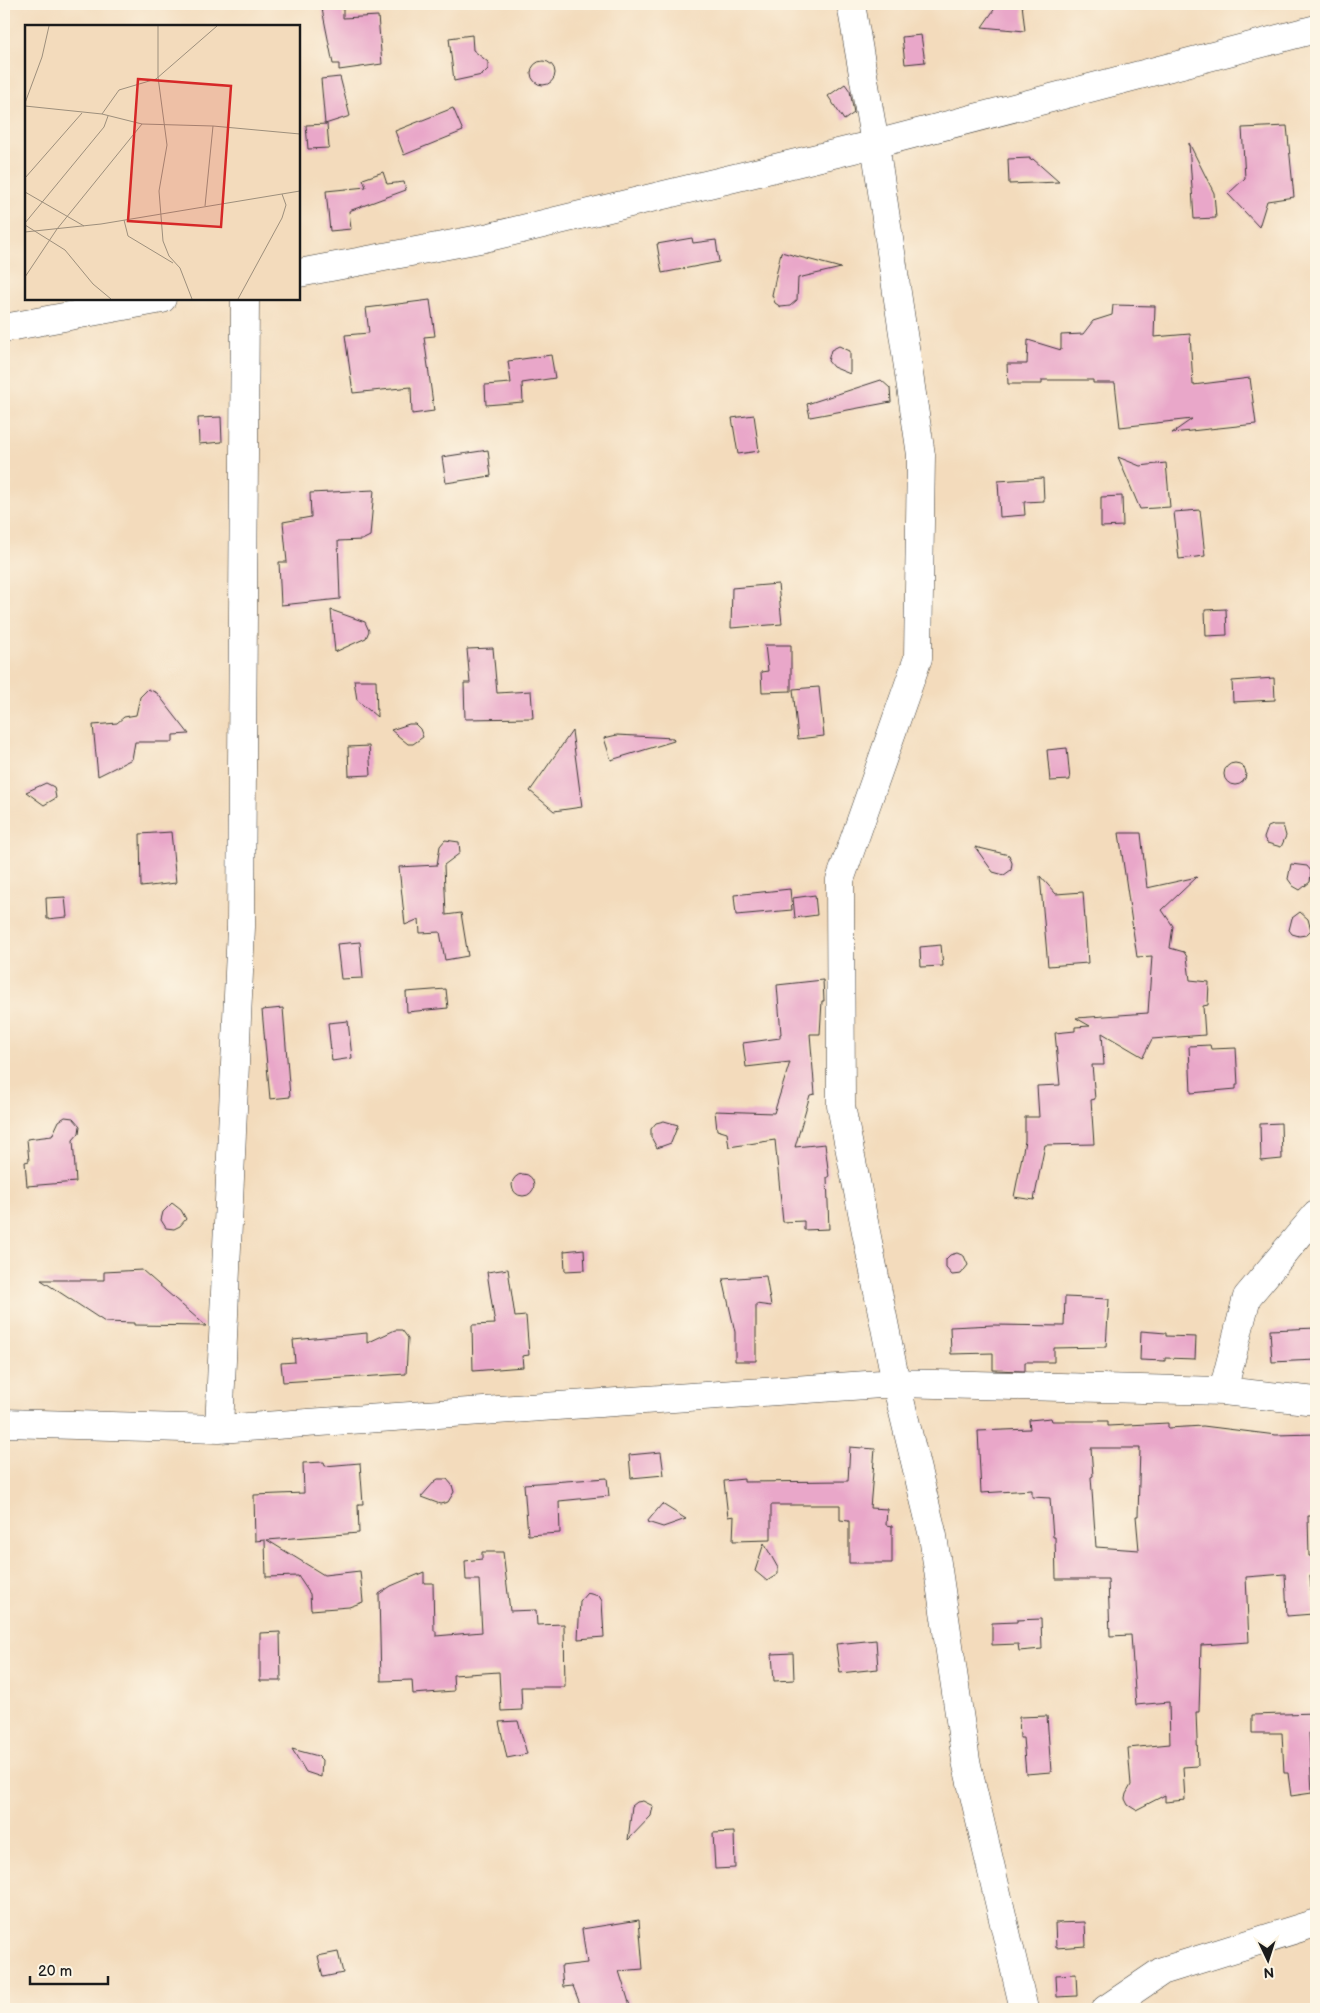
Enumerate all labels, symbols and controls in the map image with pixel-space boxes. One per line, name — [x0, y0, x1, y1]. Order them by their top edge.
inset map — [25, 25, 300, 300]
north arrow — [1242, 1936, 1292, 1986]
scale bar — [30, 1953, 108, 1985]
text: 20 m — [38, 1962, 72, 1981]
text: N — [1263, 1964, 1275, 1981]

